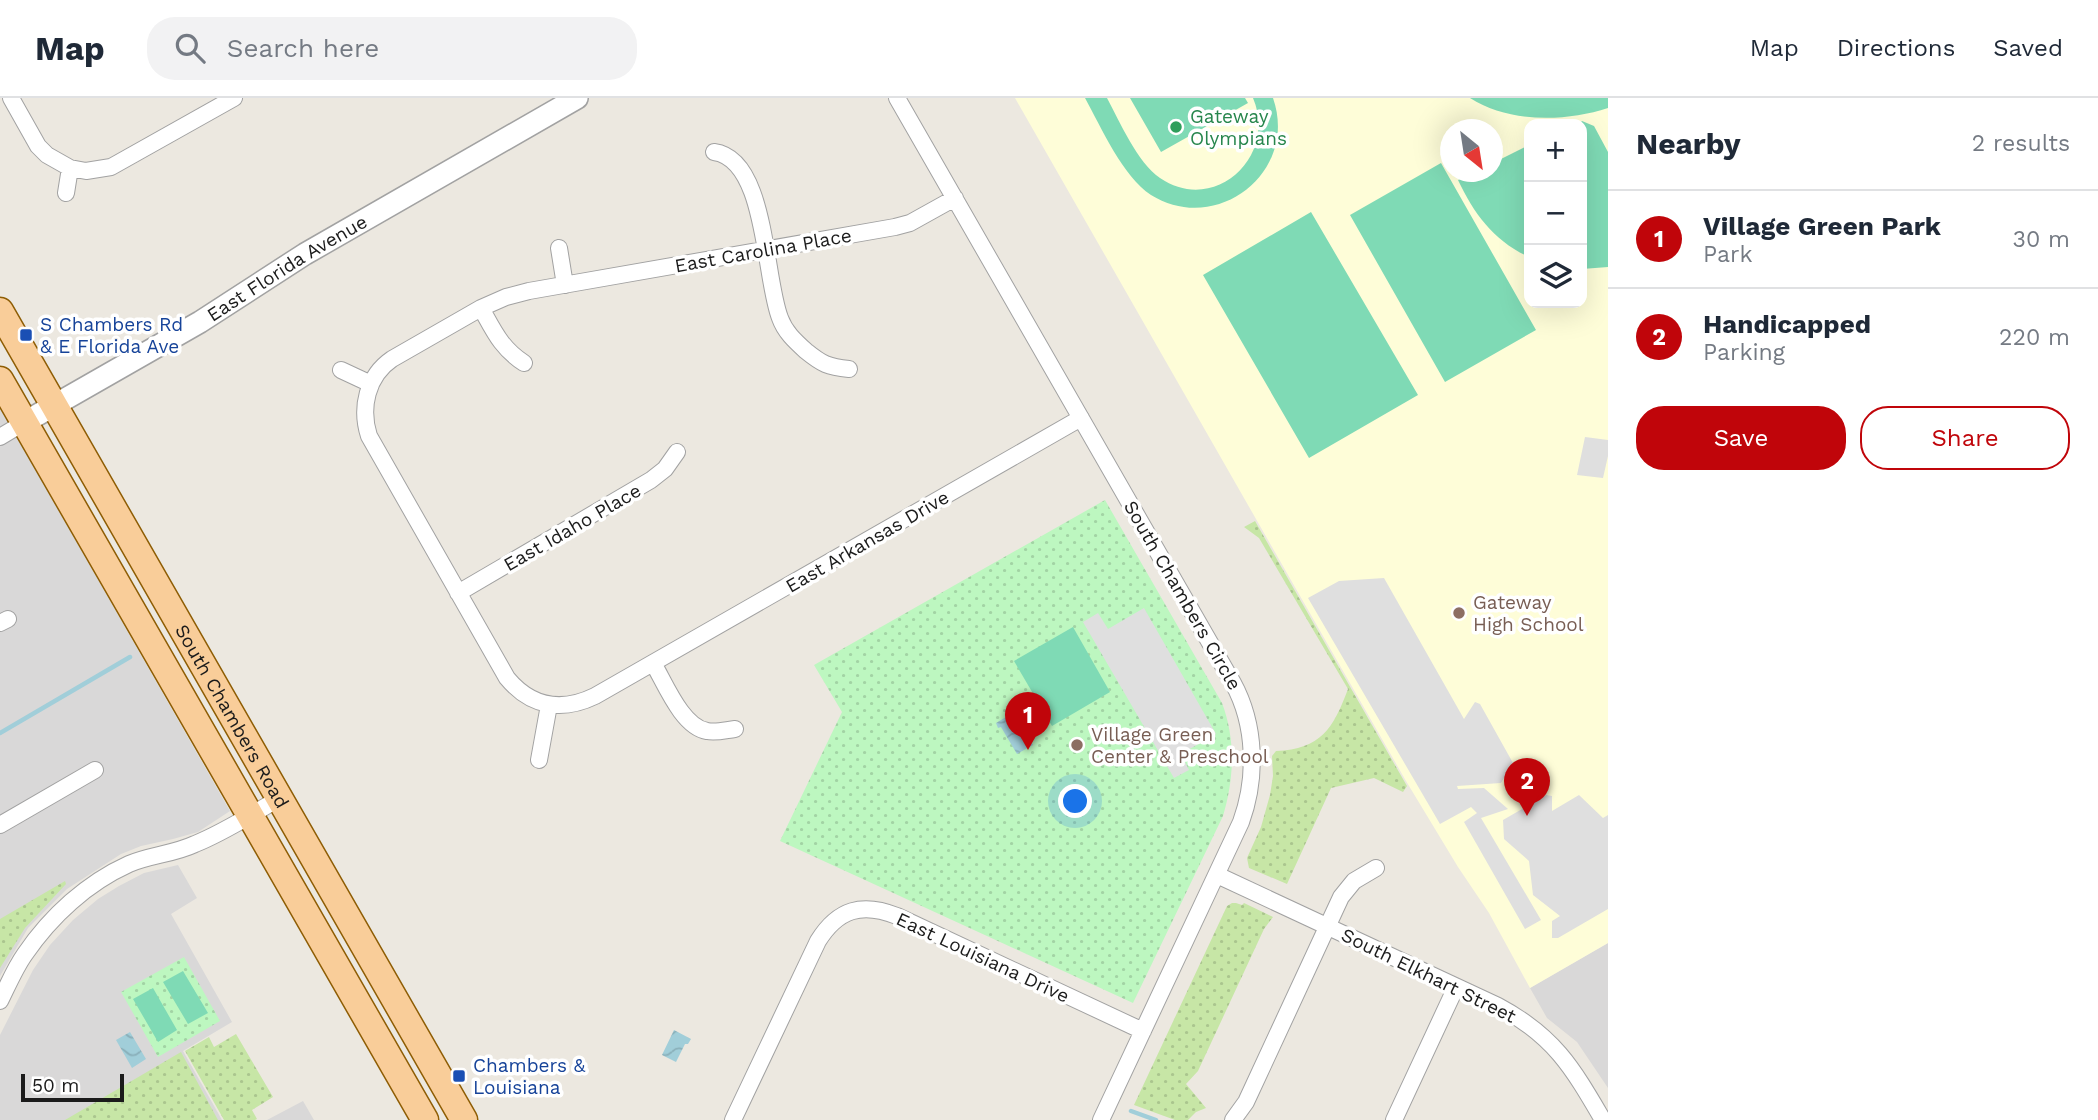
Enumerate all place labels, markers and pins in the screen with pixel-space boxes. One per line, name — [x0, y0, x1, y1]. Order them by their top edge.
place label: Gateway Olympians — [1190, 105, 1287, 150]
marker: Gateway Olympians — [1168, 119, 1184, 135]
place label: S Chambers Rd & E Florida Ave — [40, 313, 183, 358]
marker: S Chambers Rd & E Florida Ave — [18, 327, 34, 343]
place label: Gateway High School — [1473, 591, 1584, 636]
marker: Gateway High School — [1451, 605, 1467, 621]
pin: 1 — [1005, 692, 1051, 750]
place label: Village Green Center & Preschool — [1091, 723, 1269, 768]
marker: Village Green Center & Preschool — [1069, 737, 1085, 753]
pin: 2 — [1504, 758, 1550, 816]
place label: Chambers & Louisiana — [473, 1054, 585, 1099]
marker: Chambers & Louisiana — [451, 1068, 467, 1084]

